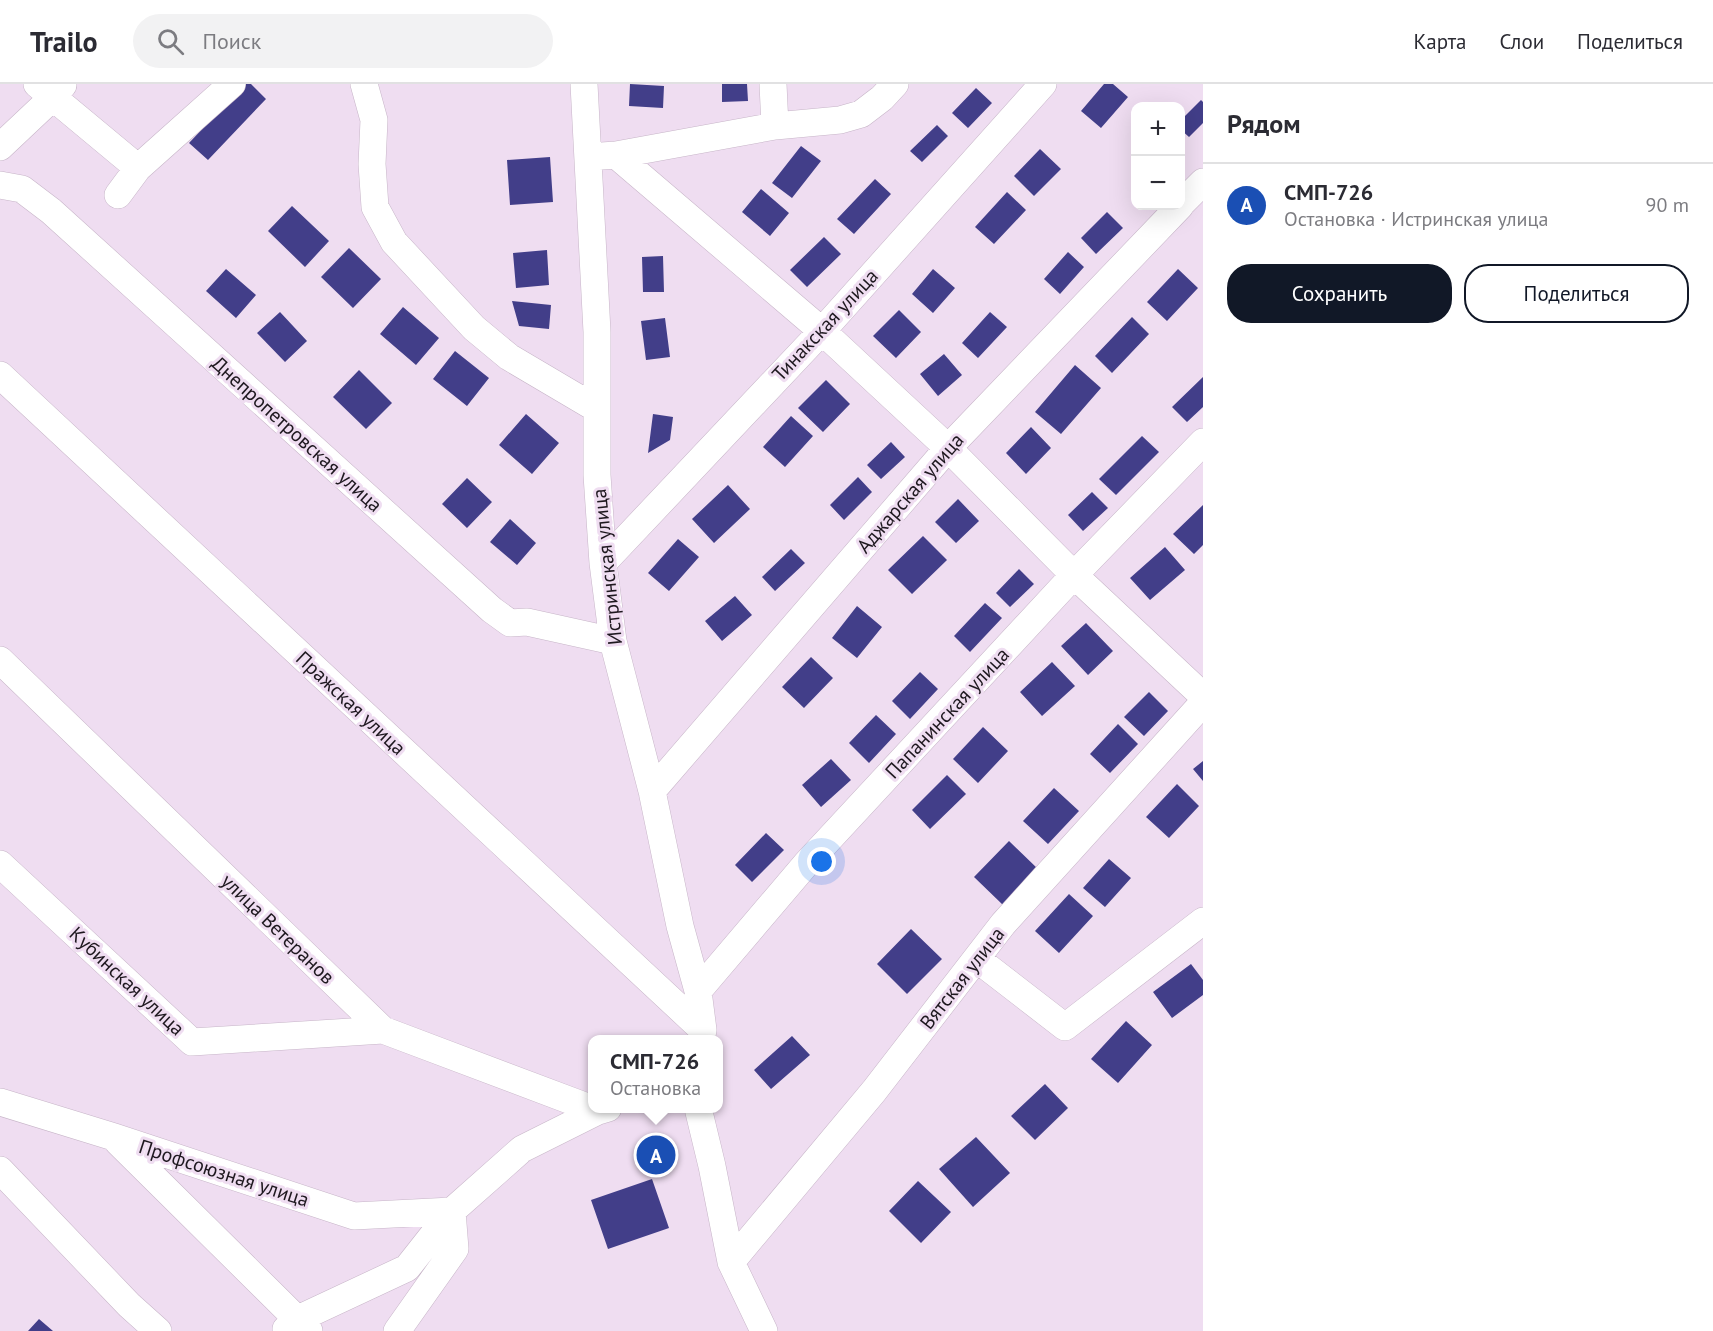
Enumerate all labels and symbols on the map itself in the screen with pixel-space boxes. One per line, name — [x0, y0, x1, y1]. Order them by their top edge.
street label: Тинакская улица — [766, 263, 884, 387]
street label: Днепропетровская улица — [206, 350, 388, 518]
street label: Аджарская улица — [851, 428, 969, 558]
street label: Истринская улица — [586, 488, 628, 646]
street label: Папанинская улица — [879, 642, 1015, 784]
street label: Пражская улица — [290, 645, 412, 761]
your location — [807, 847, 836, 876]
street label: улица Ветеранов — [216, 868, 340, 990]
street label: Кубинская улица — [64, 921, 190, 1041]
street label: Вятская улица — [914, 922, 1010, 1034]
pin: A — [636, 1132, 676, 1178]
street label: Профсоюзная улица — [136, 1133, 312, 1213]

